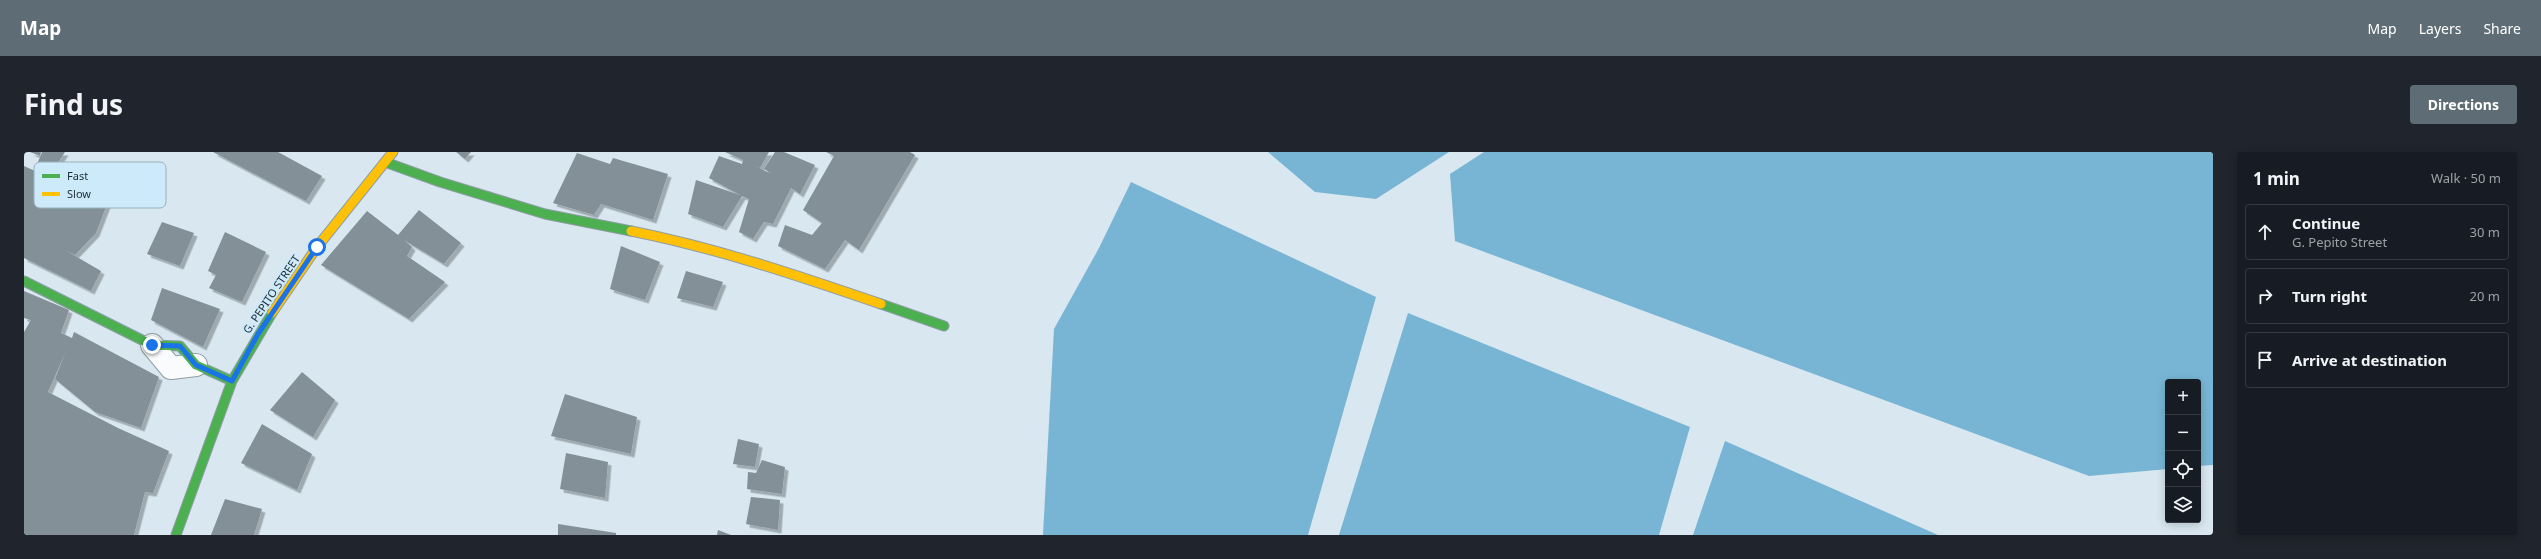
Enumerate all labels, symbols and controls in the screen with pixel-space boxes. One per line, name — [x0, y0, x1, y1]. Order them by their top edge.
text: Map — [20, 15, 61, 41]
text: Map — [2368, 19, 2397, 38]
text: Layers — [2419, 19, 2461, 38]
text: Share — [2483, 19, 2521, 38]
text: Find us — [24, 85, 123, 123]
button: Directions — [2410, 85, 2517, 124]
legend — [34, 162, 166, 208]
text: 1 min — [2253, 167, 2300, 190]
text: Fast — [67, 168, 88, 183]
text: Walk · 50 m — [2431, 169, 2501, 187]
text: Slow — [67, 186, 91, 201]
text: Continue — [2292, 213, 2360, 233]
icon: ahead — [2254, 221, 2276, 243]
text: 30 m — [2470, 223, 2500, 241]
text: G. Pepito Street — [2292, 233, 2387, 251]
route start — [308, 238, 326, 256]
street label: G. PEPITO STREET — [239, 252, 303, 336]
icon: right — [2254, 285, 2276, 307]
text: Turn right — [2292, 286, 2367, 306]
text: 20 m — [2470, 287, 2500, 305]
route end — [143, 336, 161, 354]
icon: arrive — [2254, 349, 2276, 371]
text: Arrive at destination — [2292, 350, 2447, 370]
map controls — [2165, 379, 2201, 523]
button: + — [2165, 379, 2201, 415]
button: − — [2165, 415, 2201, 451]
button: locate — [2165, 451, 2201, 487]
button: layers — [2165, 487, 2201, 523]

